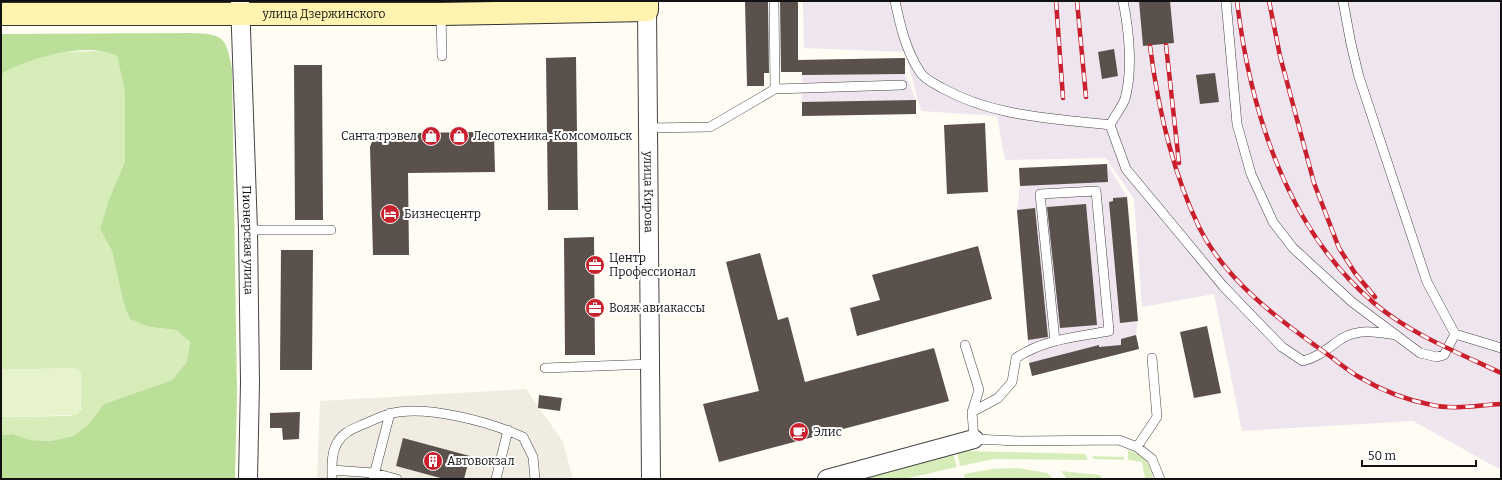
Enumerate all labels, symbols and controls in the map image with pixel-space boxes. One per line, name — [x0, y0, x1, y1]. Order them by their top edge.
street label: улица Дзержинского — [262, 7, 386, 21]
shop icon: Санта трэвел — [420, 125, 442, 147]
shop icon: Лесотехника-Комсомольск — [448, 125, 470, 147]
place label: Санта трэвел — [341, 129, 417, 143]
place label: Лесотехника-Комсомольск — [473, 129, 632, 143]
street label: улица Кирова — [641, 150, 656, 233]
street label: Пионерская улица — [239, 185, 256, 295]
hotel icon: Бизнесцентр — [379, 203, 401, 225]
place label: Бизнесцентр — [404, 207, 481, 221]
place label: Центр Профессионал — [609, 251, 696, 279]
office icon: Центр Профессионал — [584, 254, 606, 276]
office icon: Вояж авиакассы — [584, 297, 606, 319]
place label: Вояж авиакассы — [609, 301, 706, 315]
cafe icon: Элис — [788, 421, 810, 443]
place label: Элис — [813, 425, 842, 439]
scale bar — [1362, 442, 1476, 468]
text: 50 m — [1368, 449, 1397, 463]
building icon: Автовокзал — [422, 450, 444, 472]
place label: Автовокзал — [447, 454, 515, 468]

